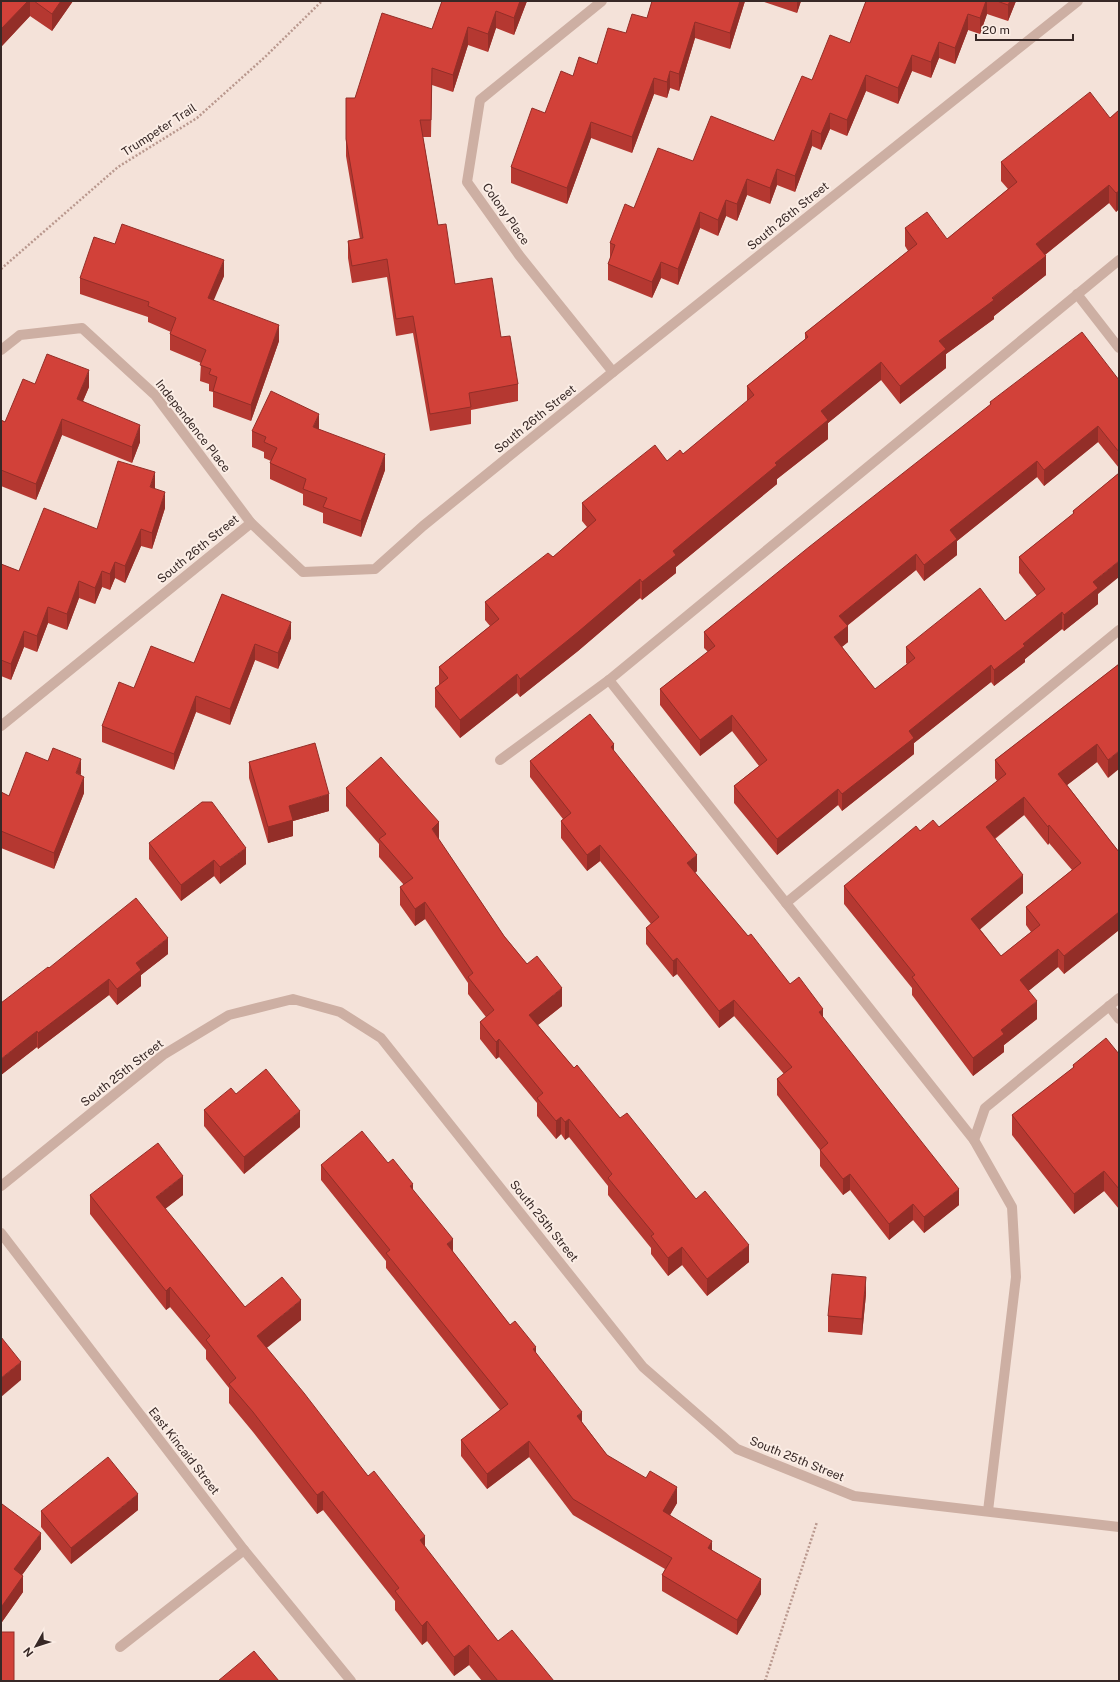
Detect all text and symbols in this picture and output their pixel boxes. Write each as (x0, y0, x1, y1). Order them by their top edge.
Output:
scale bar (976, 16, 1073, 42)
text: 20 m (982, 23, 1010, 37)
street label: Trumpeter Trail (119, 101, 199, 159)
street label: South 26th Street (745, 179, 832, 253)
street label: Colony Place (480, 180, 533, 248)
street label: Independence Place (153, 377, 234, 475)
street label: South 26th Street (492, 382, 579, 456)
street label: South 26th Street (155, 512, 242, 586)
street label: South 25th Street (78, 1036, 166, 1110)
street label: South 25th Street (507, 1177, 581, 1265)
street label: East Kincaid Street (146, 1405, 223, 1498)
street label: South 25th Street (748, 1434, 847, 1484)
north arrow (16, 1626, 56, 1666)
text: N (21, 1645, 36, 1659)

